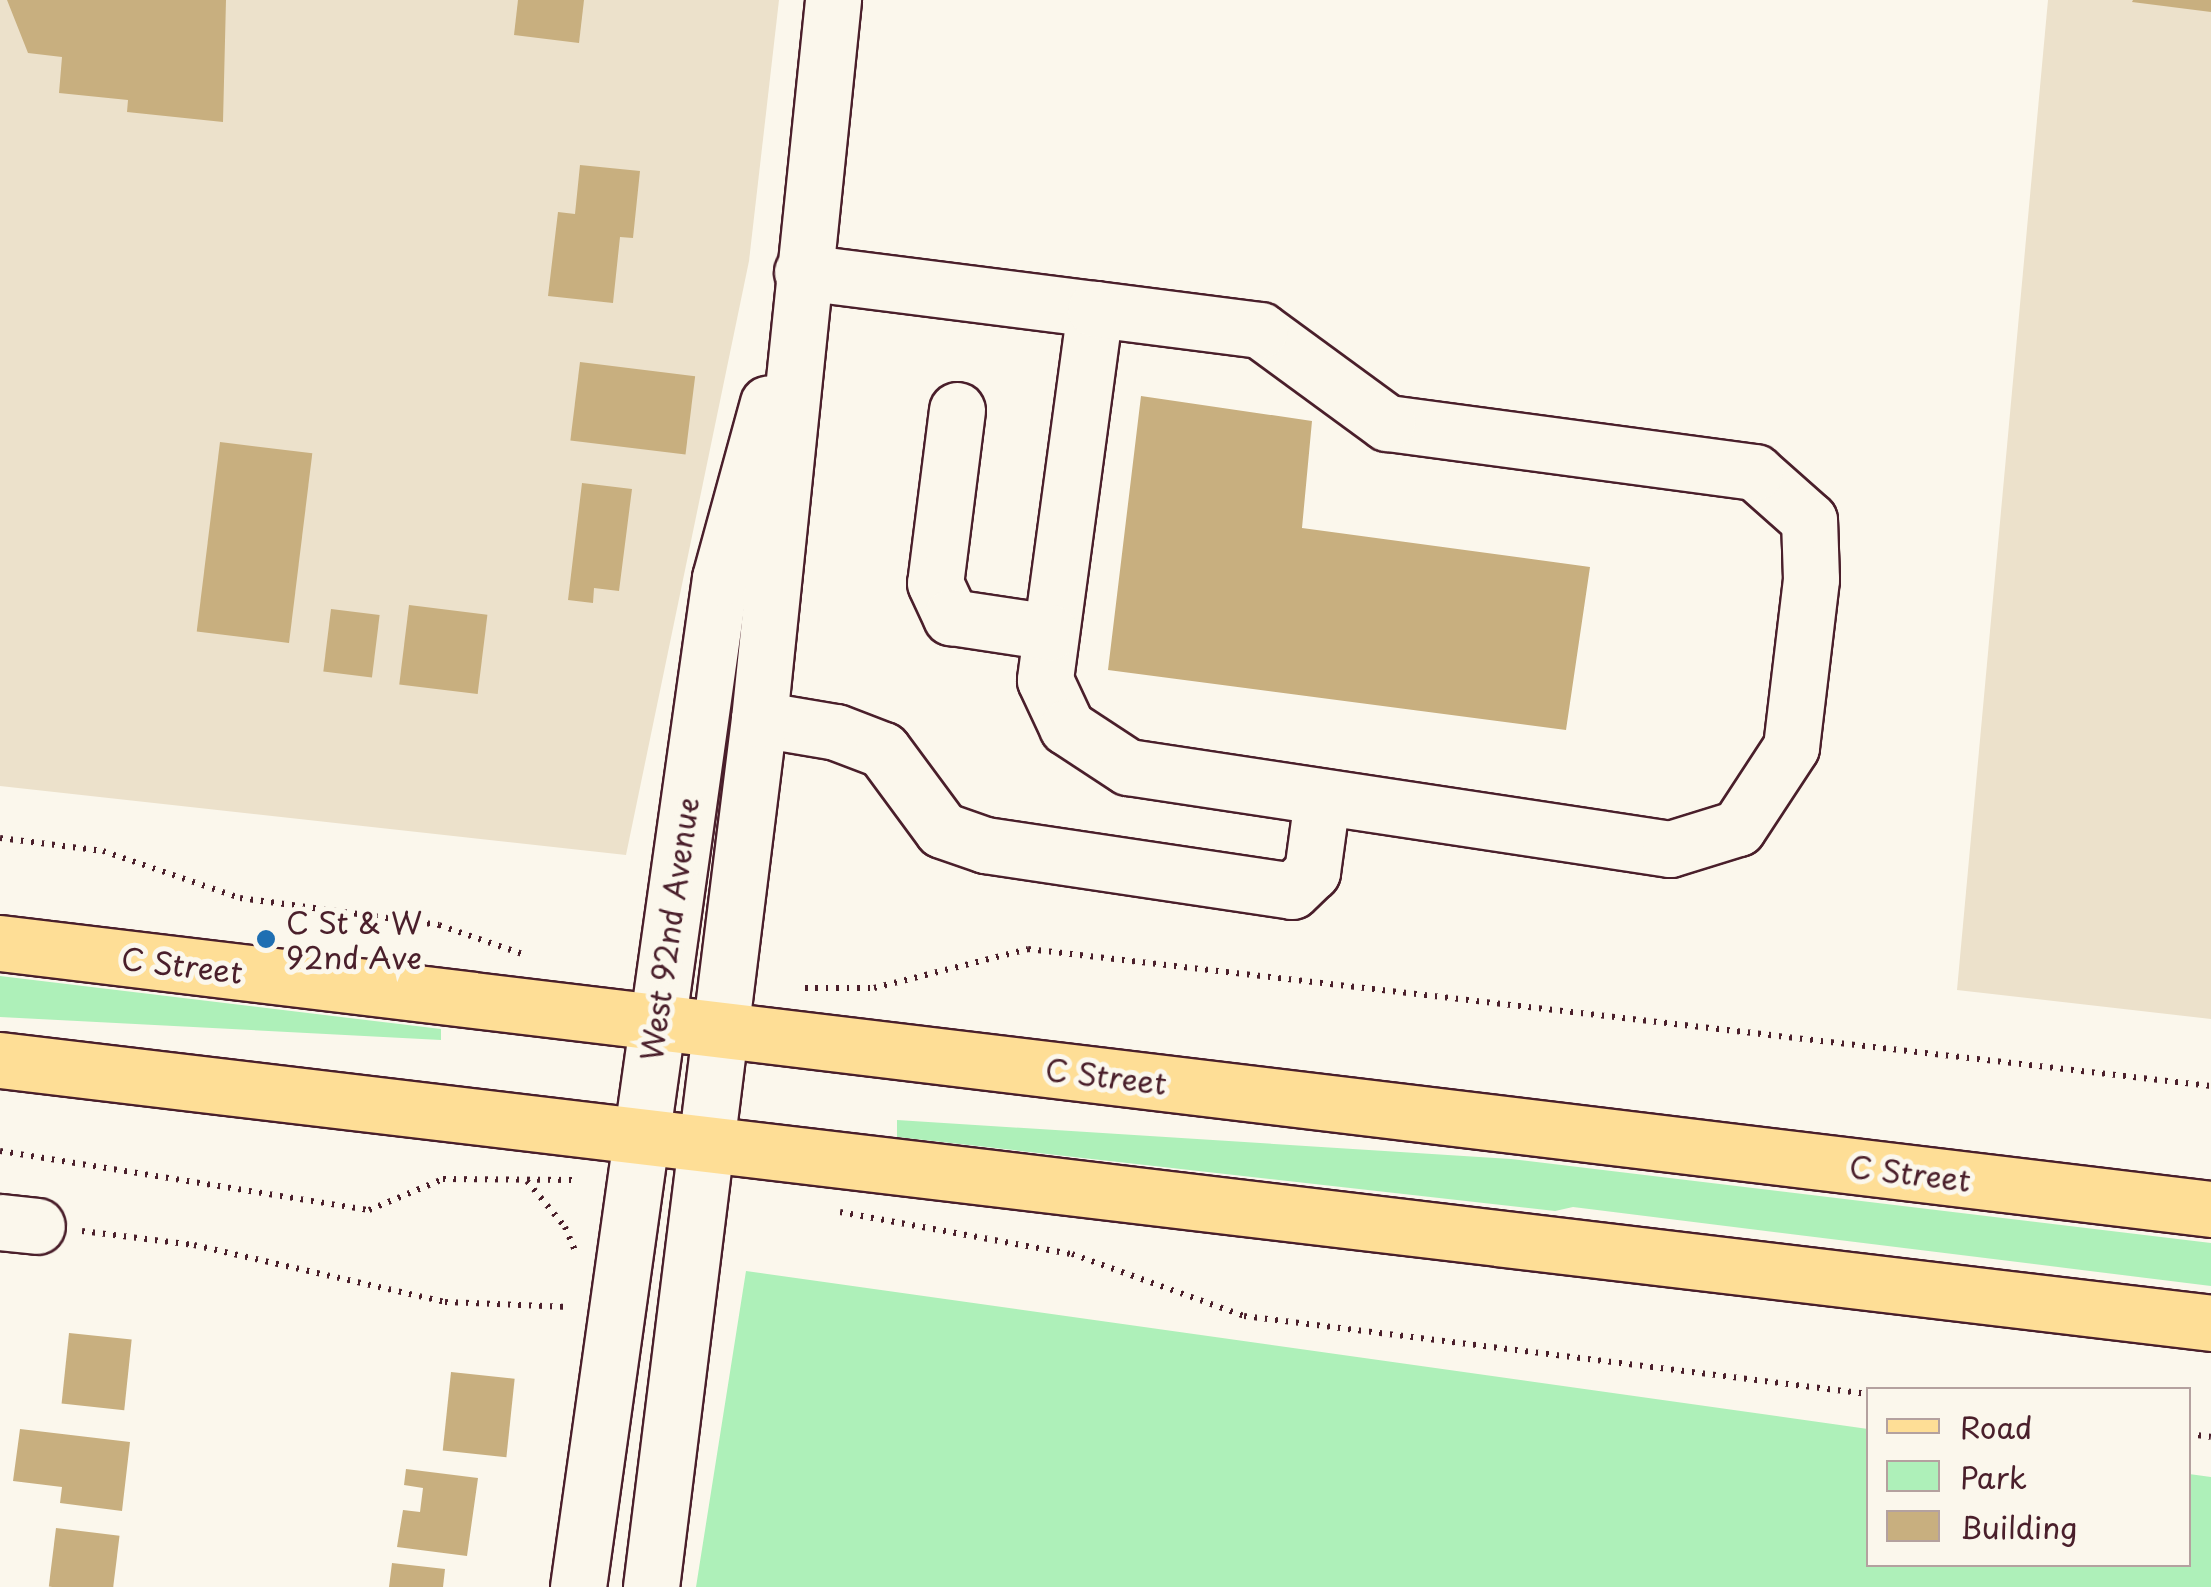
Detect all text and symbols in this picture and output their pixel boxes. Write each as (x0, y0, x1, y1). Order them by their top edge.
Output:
street label: West 92nd Avenue (633, 794, 705, 1064)
place label: C St & W 92nd Ave (286, 904, 424, 974)
marker: C St & W 92nd Ave (255, 928, 277, 950)
street label: C Street (119, 940, 245, 990)
street label: C Street (1043, 1051, 1169, 1101)
street label: C Street (1847, 1148, 1973, 1198)
legend (1866, 1387, 2191, 1567)
text: Road (1960, 1404, 2033, 1449)
text: Park (1960, 1454, 2027, 1499)
text: Building (1960, 1504, 2077, 1549)

